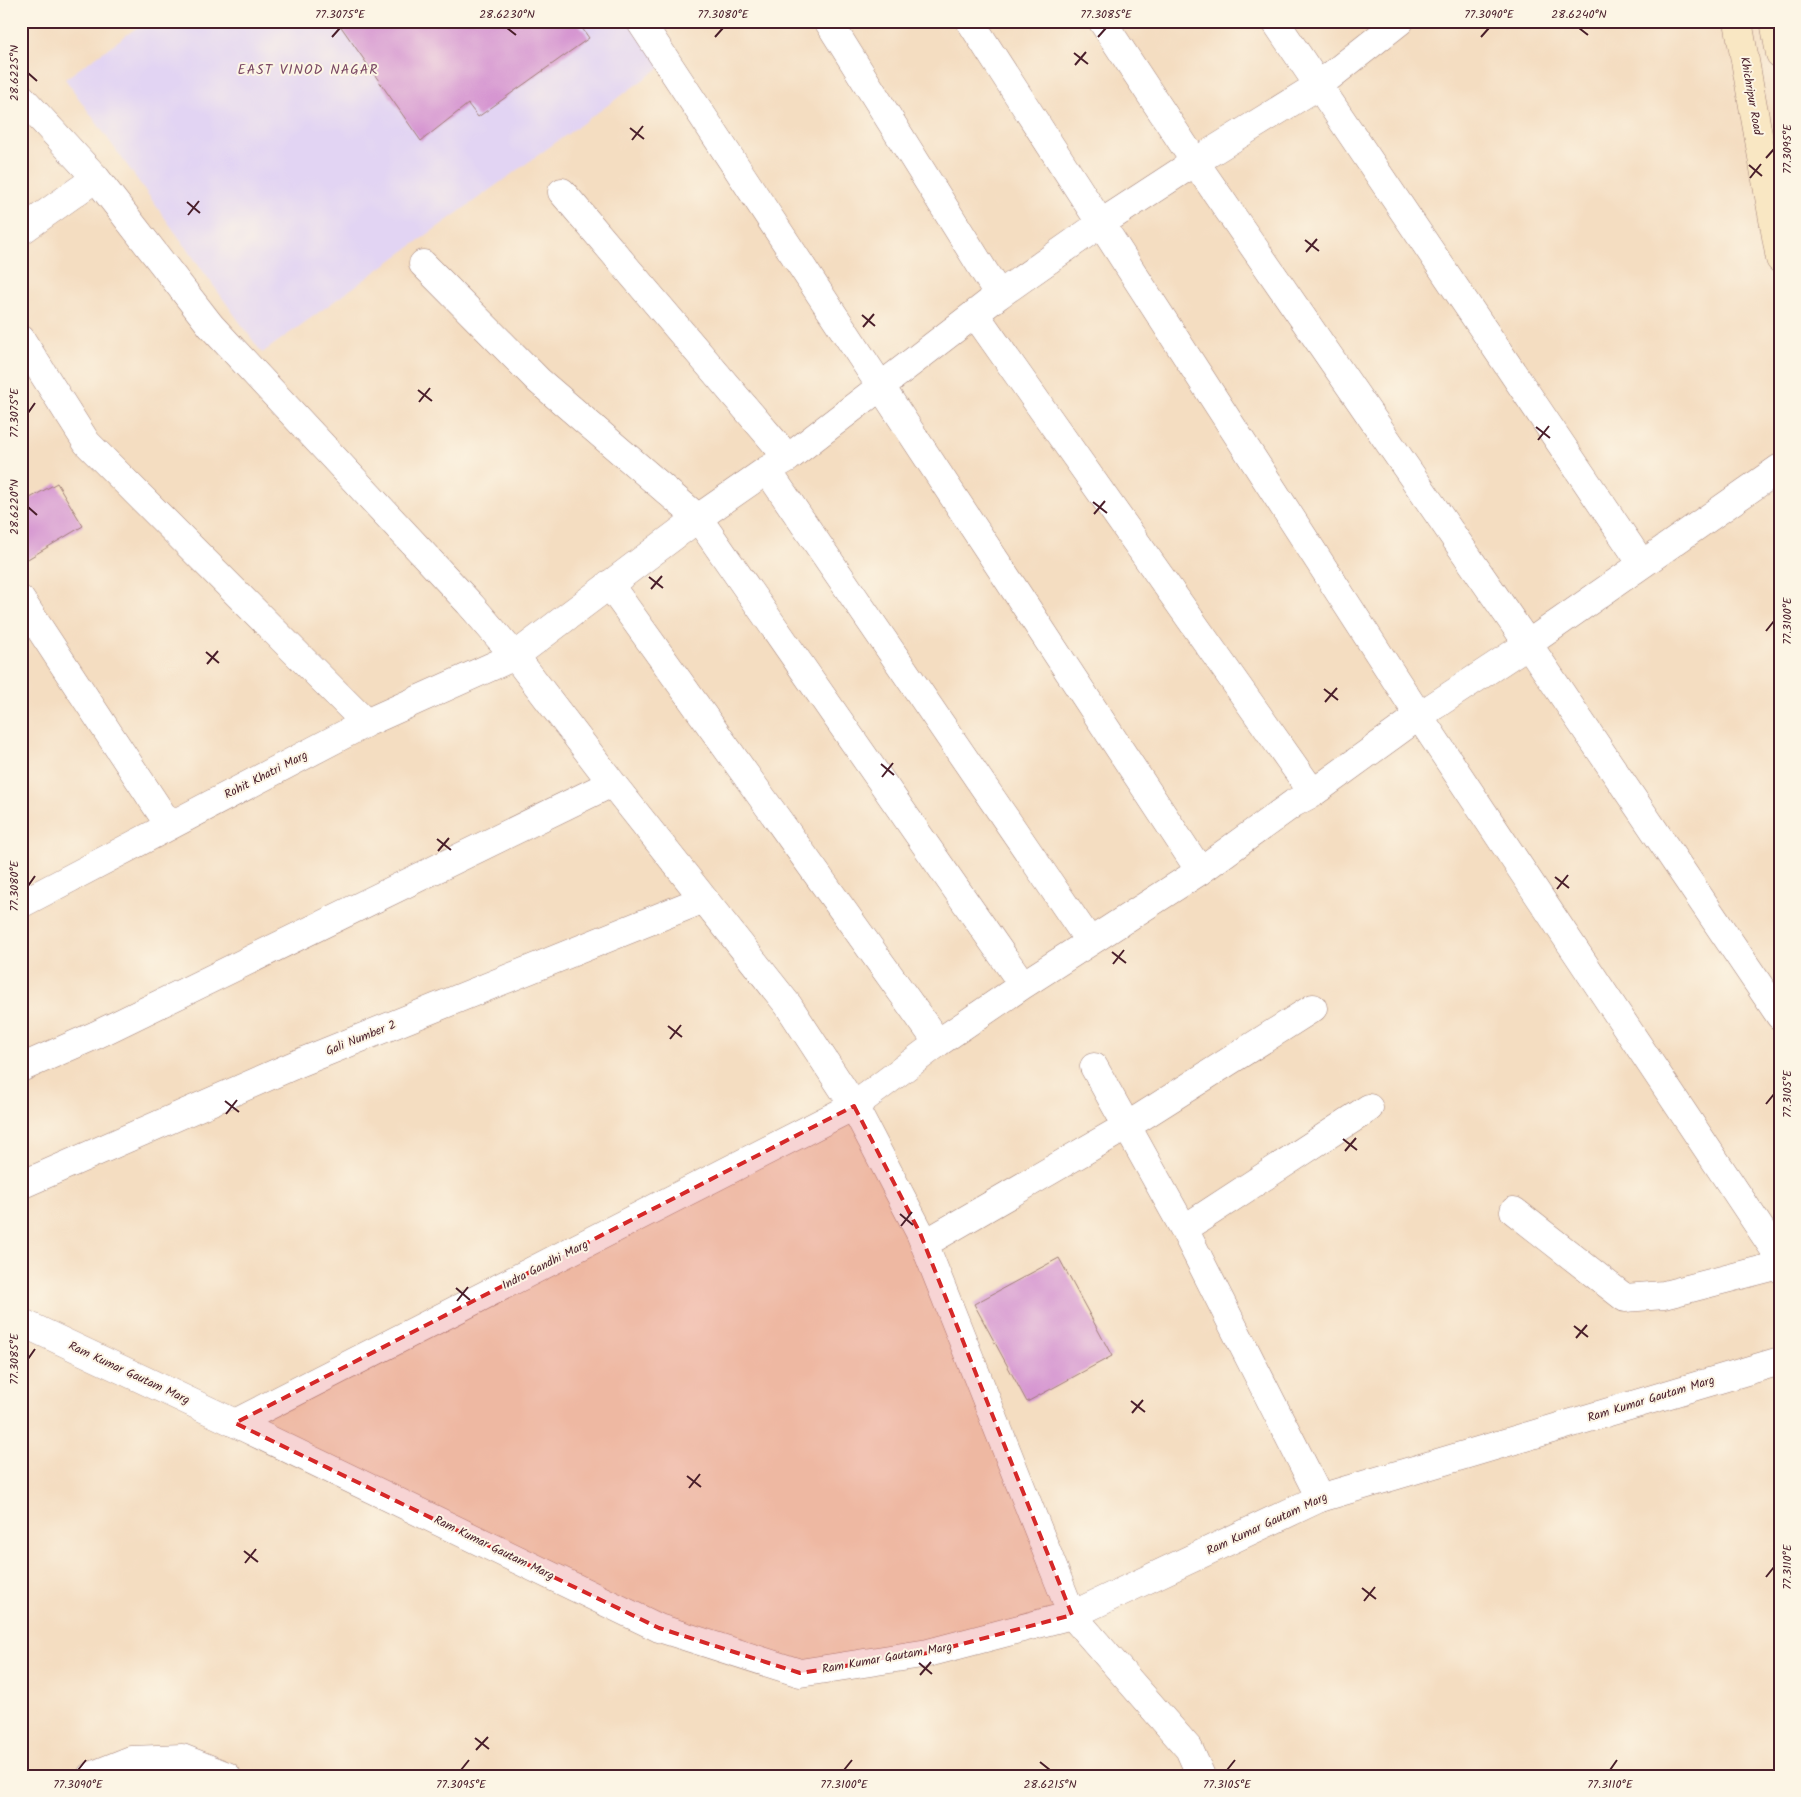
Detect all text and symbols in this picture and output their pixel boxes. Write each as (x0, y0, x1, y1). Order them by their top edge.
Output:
text: 77.3075°E (315, 5, 366, 24)
text: 28.6230°N (479, 5, 535, 24)
text: 77.3080°E (697, 5, 750, 24)
text: 77.3085°E (1080, 5, 1133, 24)
text: 77.3090°E (1464, 5, 1515, 24)
text: 28.6240°N (1551, 5, 1607, 24)
text: 28.6225°N (5, 45, 24, 101)
street label: Khichripur Road (1735, 55, 1767, 138)
district label: EAST VINOD NAGAR (238, 59, 378, 81)
text: 77.3095°E (1778, 123, 1797, 174)
text: 77.3075°E (5, 387, 24, 438)
text: 28.6220°N (5, 479, 24, 535)
text: 77.3100°E (1778, 596, 1797, 645)
street label: Rohit Khatri Marg (221, 746, 311, 804)
text: 77.3080°E (5, 859, 24, 912)
street label: Gali Number 2 (323, 1015, 399, 1061)
text: 77.3105°E (1778, 1069, 1797, 1118)
street label: Indra Gandhi Marg (498, 1235, 592, 1295)
text: 77.3085°E (5, 1332, 24, 1385)
street label: Ram Kumar Gautam Marg (65, 1337, 193, 1410)
street label: Ram Kumar Gautam Marg (1585, 1371, 1717, 1427)
street label: Ram Kumar Gautam Marg (1203, 1487, 1331, 1560)
street label: Ram Kumar Gautam Marg (431, 1511, 558, 1586)
text: 77.3110°E (1778, 1543, 1797, 1590)
street label: Ram Kumar Gautam Marg (820, 1637, 954, 1679)
text: 77.3090°E (53, 1775, 104, 1794)
text: 77.3095°E (436, 1775, 487, 1794)
text: 77.3100°E (820, 1775, 869, 1794)
text: 28.6215°N (1023, 1775, 1077, 1794)
text: 77.3105°E (1203, 1775, 1252, 1794)
text: 77.3110°E (1587, 1775, 1634, 1794)

